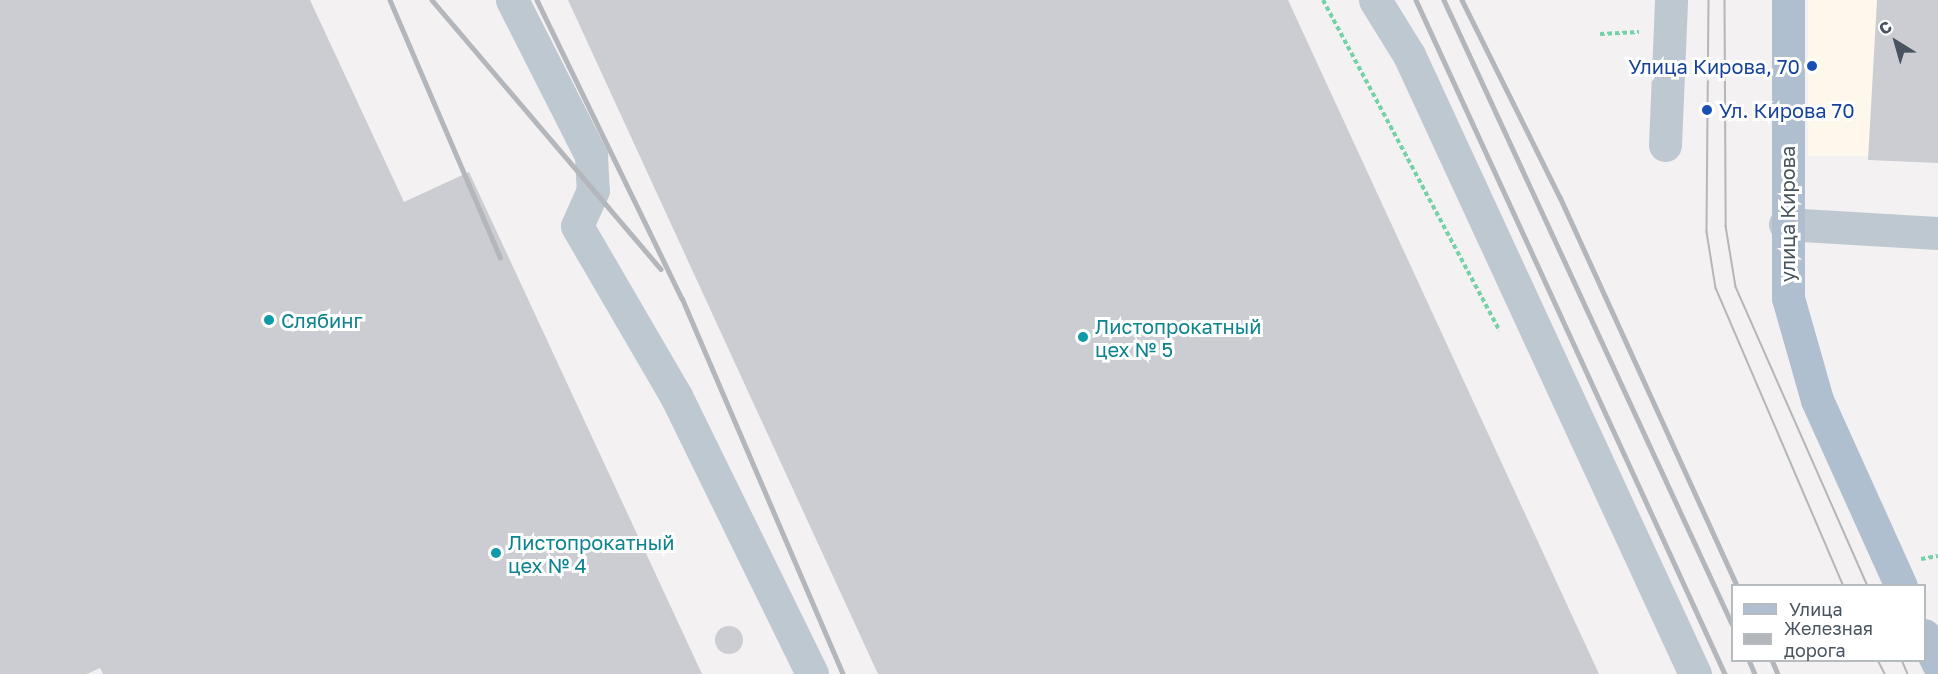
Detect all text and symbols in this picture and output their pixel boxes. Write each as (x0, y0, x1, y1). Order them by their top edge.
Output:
north arrow (1866, 12, 1926, 72)
text: С (1875, 16, 1896, 39)
place label: Улица Кирова, 70 (1628, 54, 1800, 78)
marker: Улица Кирова, 70 (1805, 59, 1819, 73)
place label: Ул. Кирова 70 (1719, 98, 1855, 122)
marker: Ул. Кирова 70 (1700, 103, 1714, 117)
street label: улица Кирова (1775, 146, 1799, 282)
place label: Слябинг (281, 308, 363, 332)
marker: Слябинг (262, 313, 276, 327)
place label: Листопрокатный цех № 5 (1095, 314, 1261, 361)
marker: Листопрокатный цех № 5 (1076, 330, 1090, 344)
place label: Листопрокатный цех № 4 (508, 530, 674, 577)
marker: Листопрокатный цех № 4 (489, 546, 503, 560)
legend (1731, 584, 1926, 662)
text: Улица (1789, 598, 1843, 620)
text: Железная дорога (1784, 617, 1873, 661)

